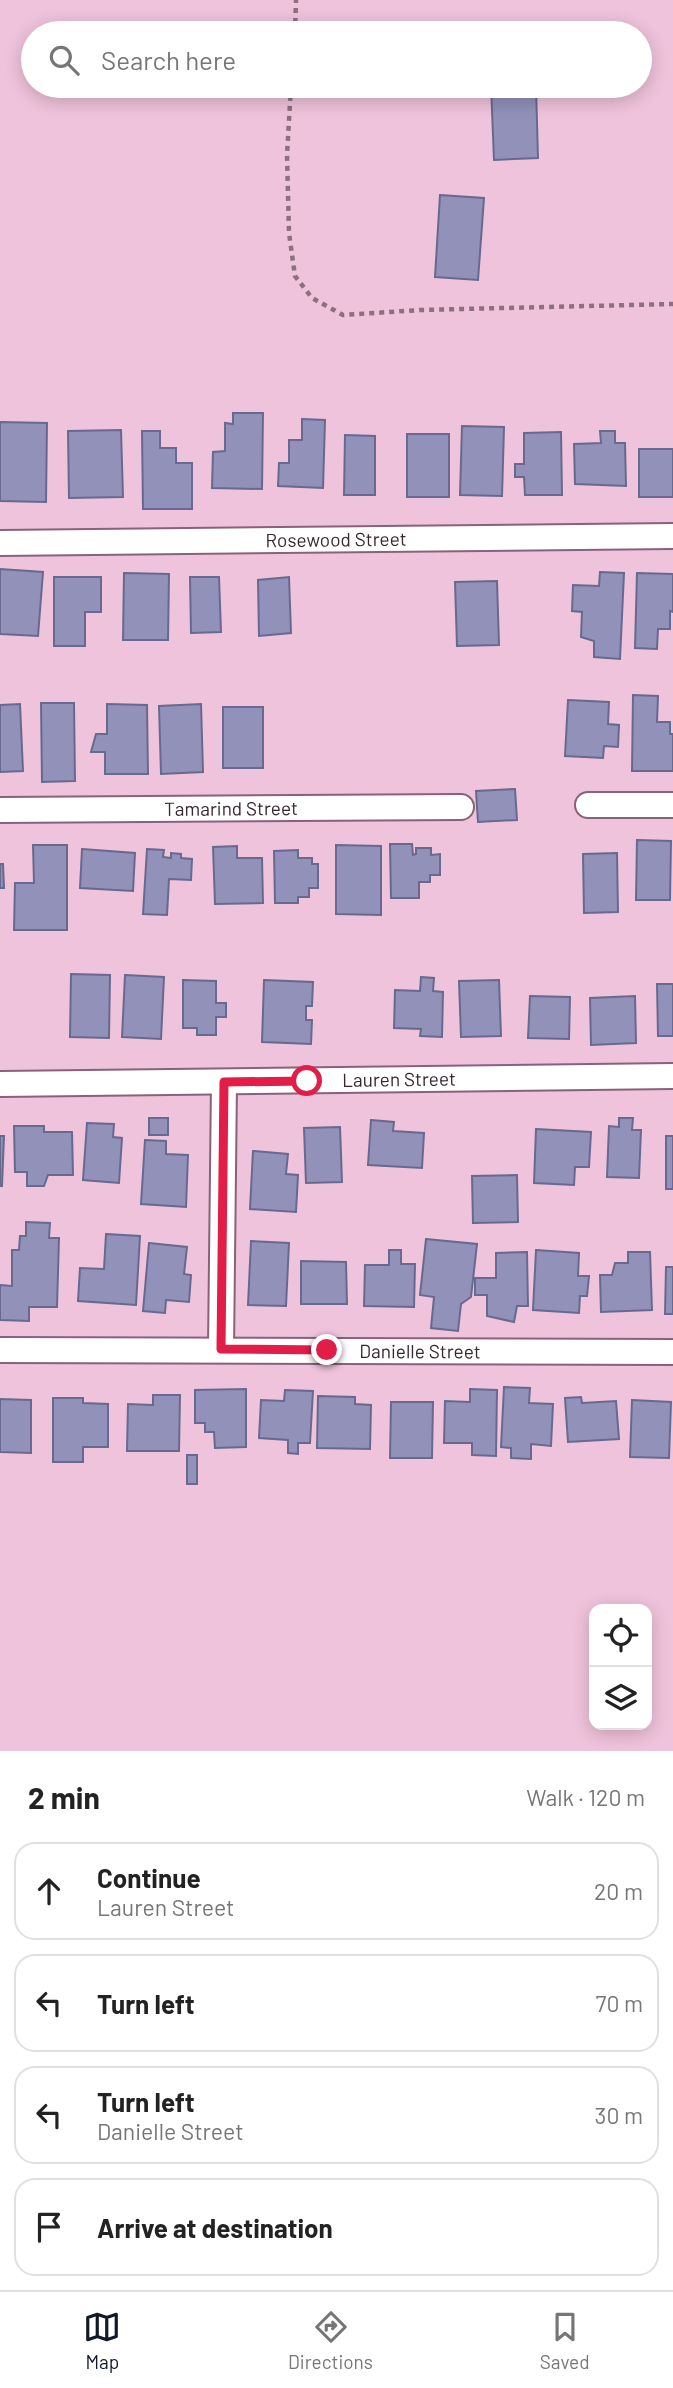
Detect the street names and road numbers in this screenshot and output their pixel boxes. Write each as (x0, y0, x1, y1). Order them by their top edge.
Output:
street label: Rosewood Street (265, 527, 407, 551)
street label: Tamarind Street (164, 796, 298, 820)
street label: Lauren Street (342, 1067, 456, 1091)
street label: Danielle Street (359, 1339, 481, 1362)

